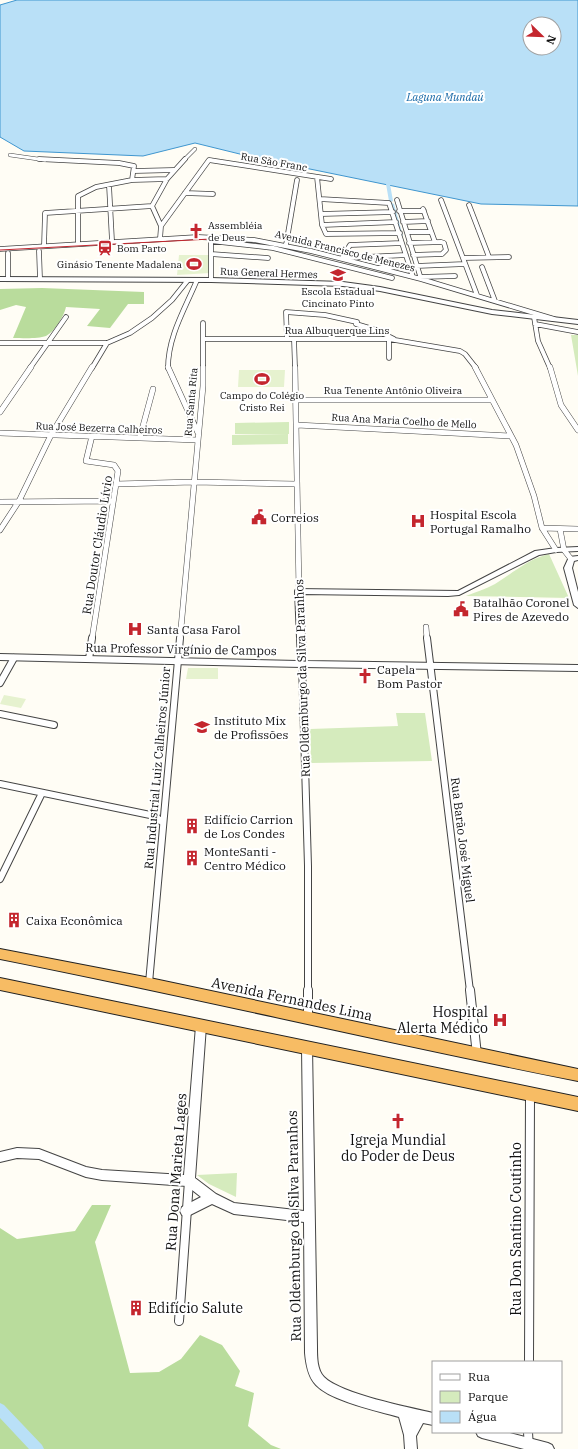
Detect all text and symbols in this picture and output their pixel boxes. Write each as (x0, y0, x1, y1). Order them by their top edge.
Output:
north arrow (522, 16, 562, 56)
text: N (543, 33, 559, 47)
water label: Laguna Mundaú (405, 90, 484, 104)
street label: Rua São Franc (240, 150, 308, 174)
place label: Assembléia de Deus (208, 219, 263, 244)
church icon: Assembléia de Deus (187, 222, 205, 240)
street label: Avenida Francisco de Menezes (274, 227, 416, 275)
station icon: Bom Parto (96, 239, 114, 257)
place label: Bom Parto (117, 242, 167, 255)
sports icon: Ginásio Tenente Madalena (185, 255, 203, 273)
place label: Ginásio Tenente Madalena (57, 258, 183, 271)
street label: Rua General Hermes (220, 265, 318, 281)
school or university icon: Escola Estadual Cincinato Pinto (329, 266, 347, 284)
place label: Escola Estadual Cincinato Pinto (301, 285, 375, 310)
street label: Rua Albuquerque Lins (285, 324, 389, 337)
street label: Rua Santa Rita (182, 367, 201, 437)
sports icon: Campo do Colégio Cristo Rei (253, 370, 271, 388)
street label: Rua Tenente Antônio Oliveira (324, 384, 463, 397)
place label: Campo do Colégio Cristo Rei (220, 389, 304, 414)
street label: Rua Ana Maria Coelho de Mello (331, 411, 477, 431)
street label: Rua José Bezerra Calheiros (35, 419, 163, 437)
street label: Rua Doutor Cláudio Lívio (79, 474, 115, 615)
place label: Hospital Escola Portugal Ramalho (430, 507, 531, 536)
public building icon: Correios (250, 508, 268, 526)
place label: Correios (271, 510, 319, 525)
hospital icon: Hospital Escola Portugal Ramalho (409, 512, 427, 530)
street label: Rua Oldemburgo da Silva Paranhos (291, 579, 313, 777)
place label: Batalhão Coronel Pires de Azevedo (473, 595, 570, 624)
public building icon: Batalhão Coronel Pires de Azevedo (452, 600, 470, 618)
hospital icon: Santa Casa Farol (126, 620, 144, 638)
place label: Santa Casa Farol (147, 622, 241, 637)
street label: Rua Professor Virgínio de Campos (85, 640, 277, 658)
place label: Capela Bom Pastor (377, 662, 443, 691)
street label: Rua Industrial Luiz Calheiros Júnior (141, 666, 173, 870)
church icon: Capela Bom Pastor (356, 667, 374, 685)
place label: Instituto Mix de Profissões (214, 713, 288, 742)
school or university icon: Instituto Mix de Profissões (193, 718, 211, 736)
street label: Rua Barão José Miguel (448, 776, 478, 904)
place label: Edifício Carrion de Los Condes (204, 812, 293, 841)
building icon: Edifício Carrion de Los Condes (183, 817, 201, 835)
place label: MonteSanti - Centro Médico (204, 844, 286, 873)
building icon: MonteSanti - Centro Médico (183, 849, 201, 867)
building icon: Caixa Econômica (5, 911, 23, 929)
place label: Caixa Econômica (26, 913, 123, 928)
street label: Avenida Fernandes Lima (210, 973, 374, 1025)
place label: Hospital Alerta Médico (397, 1003, 488, 1037)
hospital icon: Hospital Alerta Médico (491, 1011, 509, 1029)
street label: Rua Dona Marieta Lages (162, 1092, 191, 1251)
street label: Rua Oldemburgo da Silva Paranhos (283, 1110, 305, 1342)
church icon: Igreja Mundial do Poder de Deus (389, 1112, 407, 1130)
place label: Igreja Mundial do Poder de Deus (341, 1131, 455, 1165)
street label: Rua Don Santino Coutinho (507, 1142, 525, 1316)
building icon: Edifício Salute (127, 1299, 145, 1317)
place label: Edifício Salute (148, 1299, 243, 1317)
legend (432, 1361, 562, 1433)
text: Rua (468, 1369, 490, 1384)
text: Parque (468, 1389, 508, 1404)
text: Água (468, 1409, 497, 1424)

